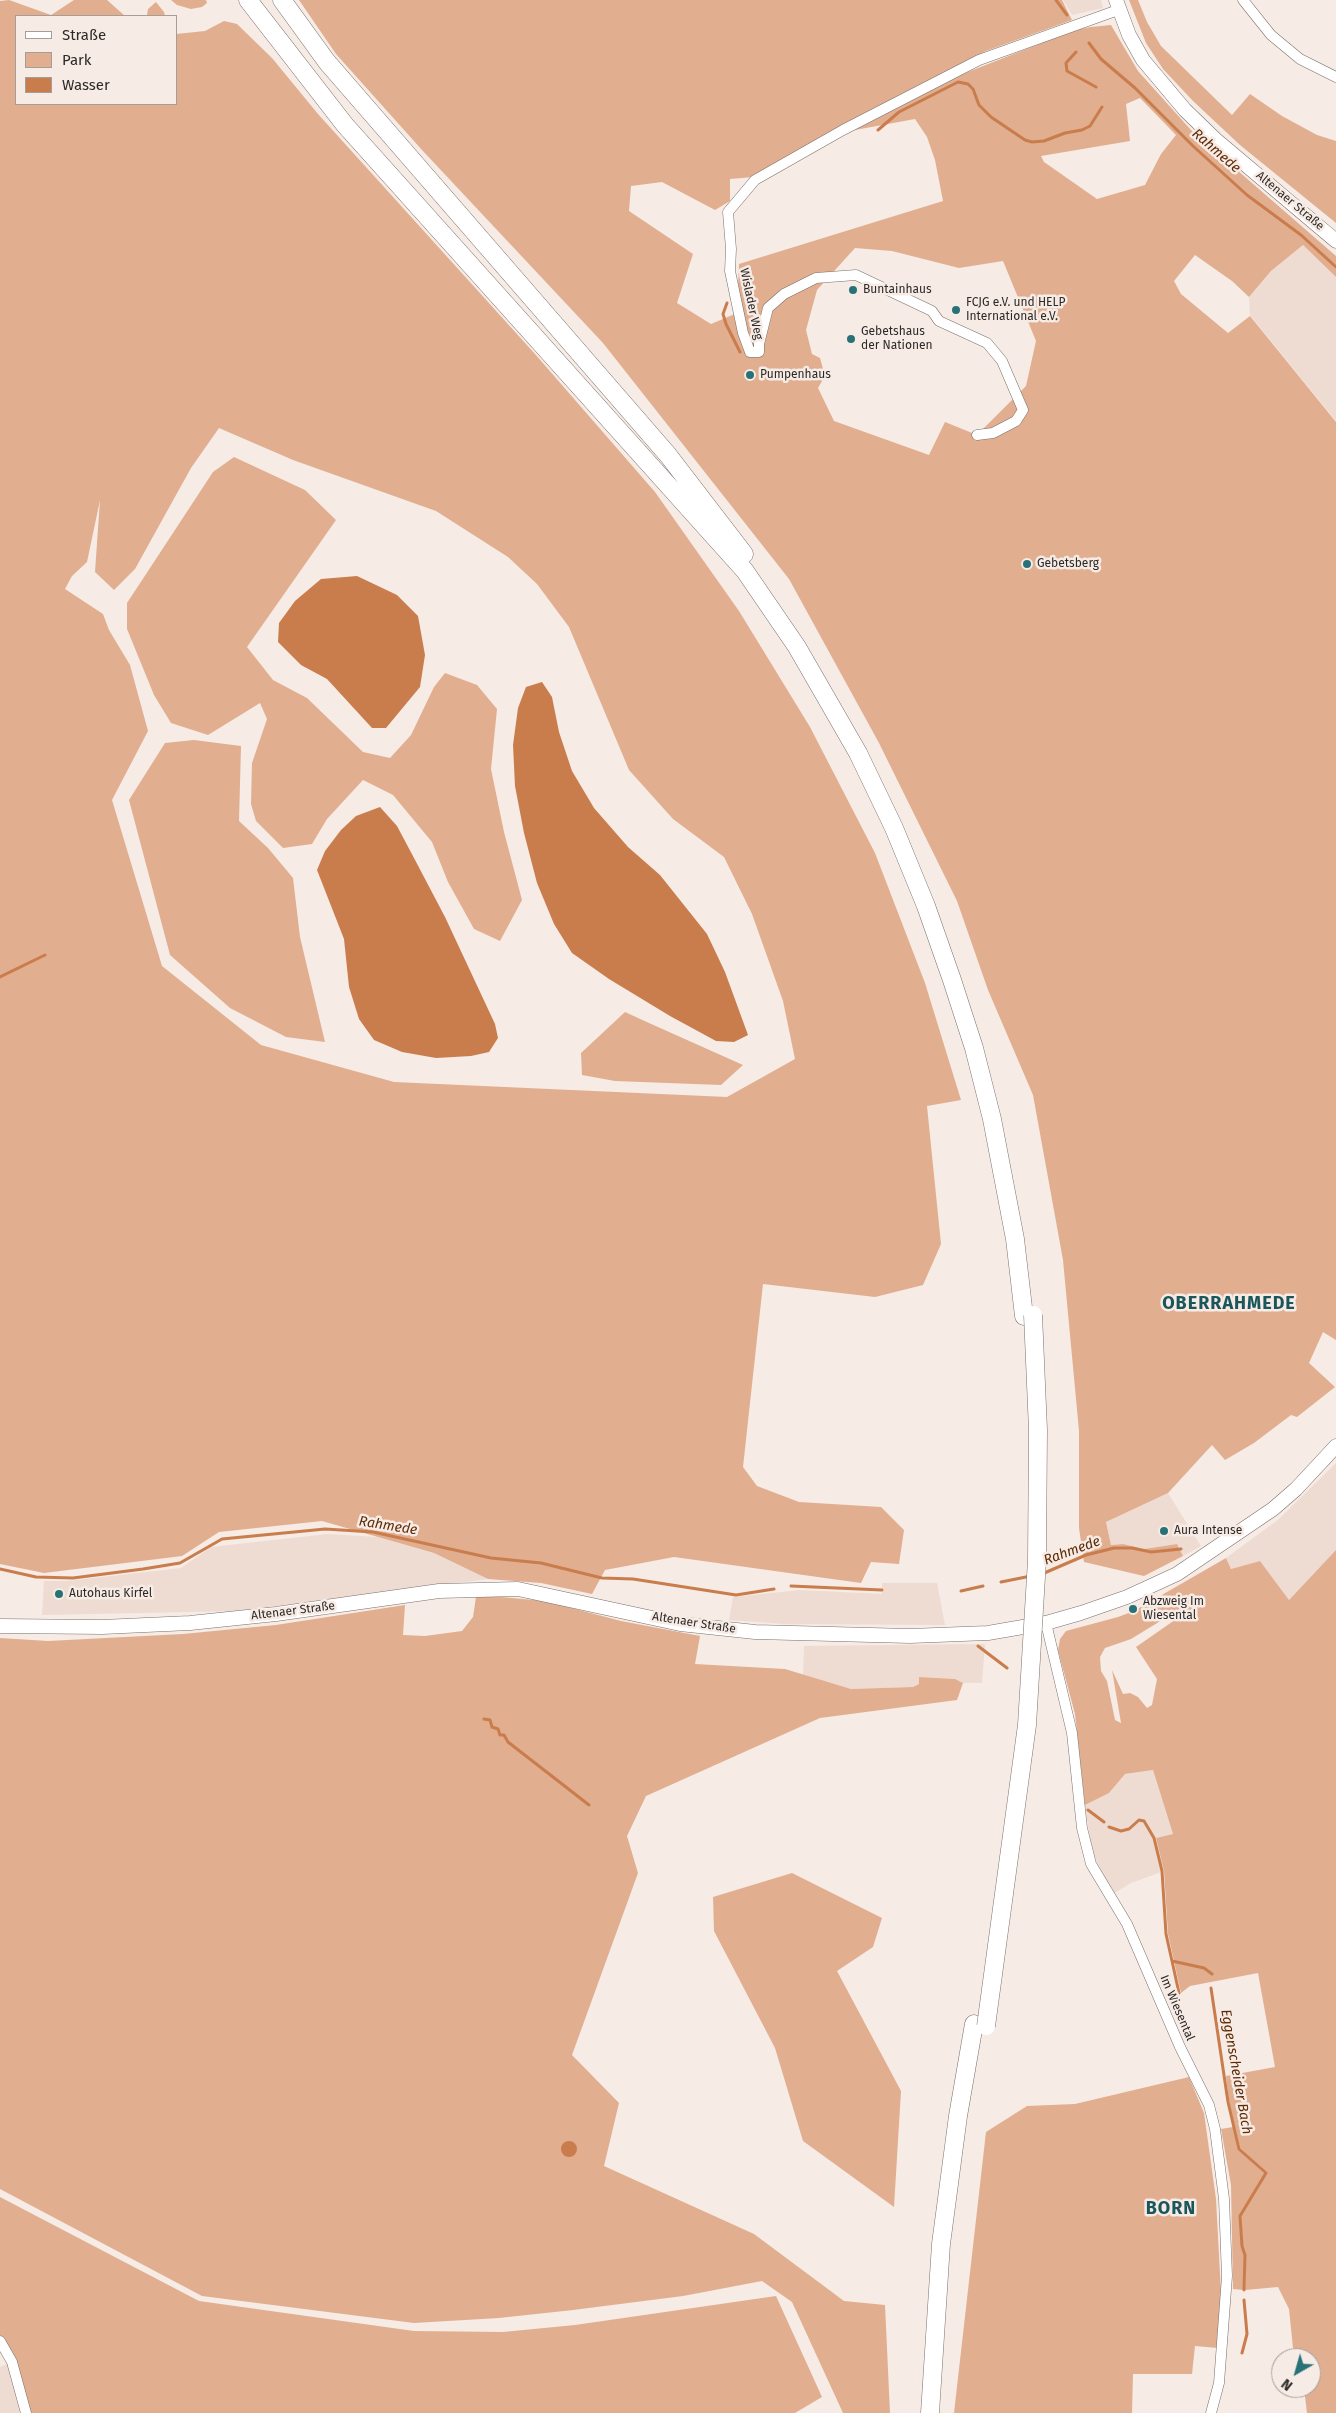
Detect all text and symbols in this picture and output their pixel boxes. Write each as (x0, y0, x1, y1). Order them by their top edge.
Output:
legend (15, 15, 178, 105)
text: Straße (62, 26, 106, 44)
text: Park (62, 51, 92, 69)
text: Wasser (62, 76, 110, 94)
water label: Rahmede (1188, 125, 1244, 177)
street label: Altenaer Straße (1253, 168, 1327, 234)
street label: Wislader Weg (736, 267, 766, 341)
place label: Buntainhaus (863, 283, 932, 297)
marker: Buntainhaus (847, 284, 859, 296)
place label: FCJG e.V. und HELP International e.V. (966, 296, 1065, 324)
marker: FCJG e.V. und HELP International e.V. (950, 304, 962, 316)
place label: Gebetshaus der Nationen (861, 325, 933, 353)
marker: Gebetshaus der Nationen (845, 333, 857, 345)
place label: Pumpenhaus (760, 368, 831, 382)
marker: Pumpenhaus (744, 369, 756, 381)
place label: Gebetsberg (1037, 557, 1099, 571)
marker: Gebetsberg (1021, 558, 1033, 570)
district label: OBERRAHMEDE (1161, 1293, 1297, 1315)
water label: Rahmede (358, 1513, 418, 1539)
place label: Aura Intense (1174, 1524, 1242, 1538)
marker: Aura Intense (1158, 1525, 1170, 1537)
water label: Rahmede (1042, 1533, 1102, 1569)
place label: Autohaus Kirfel (69, 1587, 152, 1601)
marker: Autohaus Kirfel (53, 1588, 65, 1600)
place label: Abzweig Im Wiesental (1143, 1595, 1204, 1623)
street label: Altenaer Straße (250, 1599, 336, 1623)
marker: Abzweig Im Wiesental (1127, 1603, 1139, 1615)
street label: Altenaer Straße (651, 1609, 737, 1637)
street label: Im Wiesental (1157, 1973, 1197, 2043)
water label: Eggenscheider Bach (1217, 2008, 1255, 2136)
district label: BORN (1145, 2198, 1197, 2220)
north arrow (1271, 2348, 1321, 2398)
text: N (1278, 2375, 1296, 2394)

